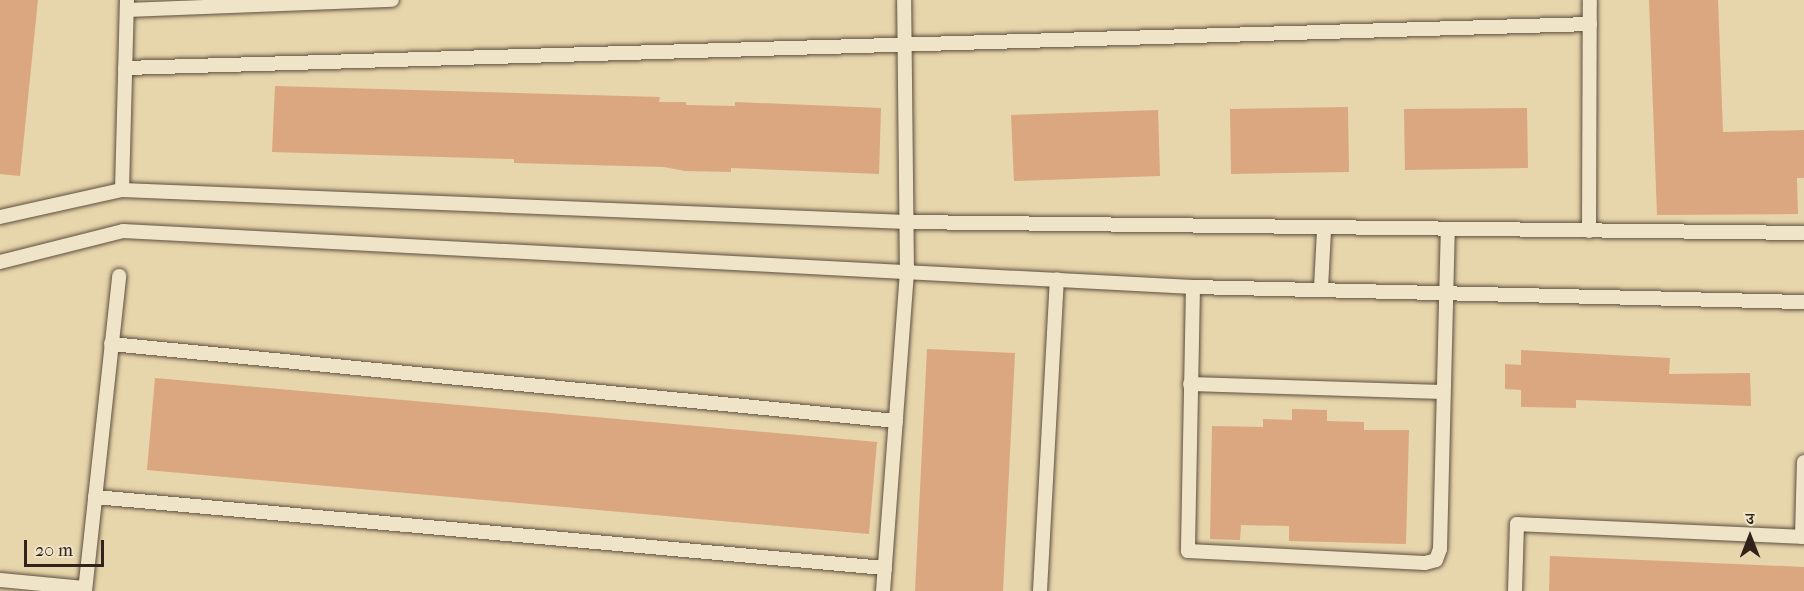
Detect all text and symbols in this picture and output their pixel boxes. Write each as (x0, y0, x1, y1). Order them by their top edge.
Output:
north arrow (1720, 507, 1780, 567)
text: उ (1746, 509, 1754, 528)
scale bar (27, 528, 106, 566)
text: 20 m (35, 540, 73, 561)

